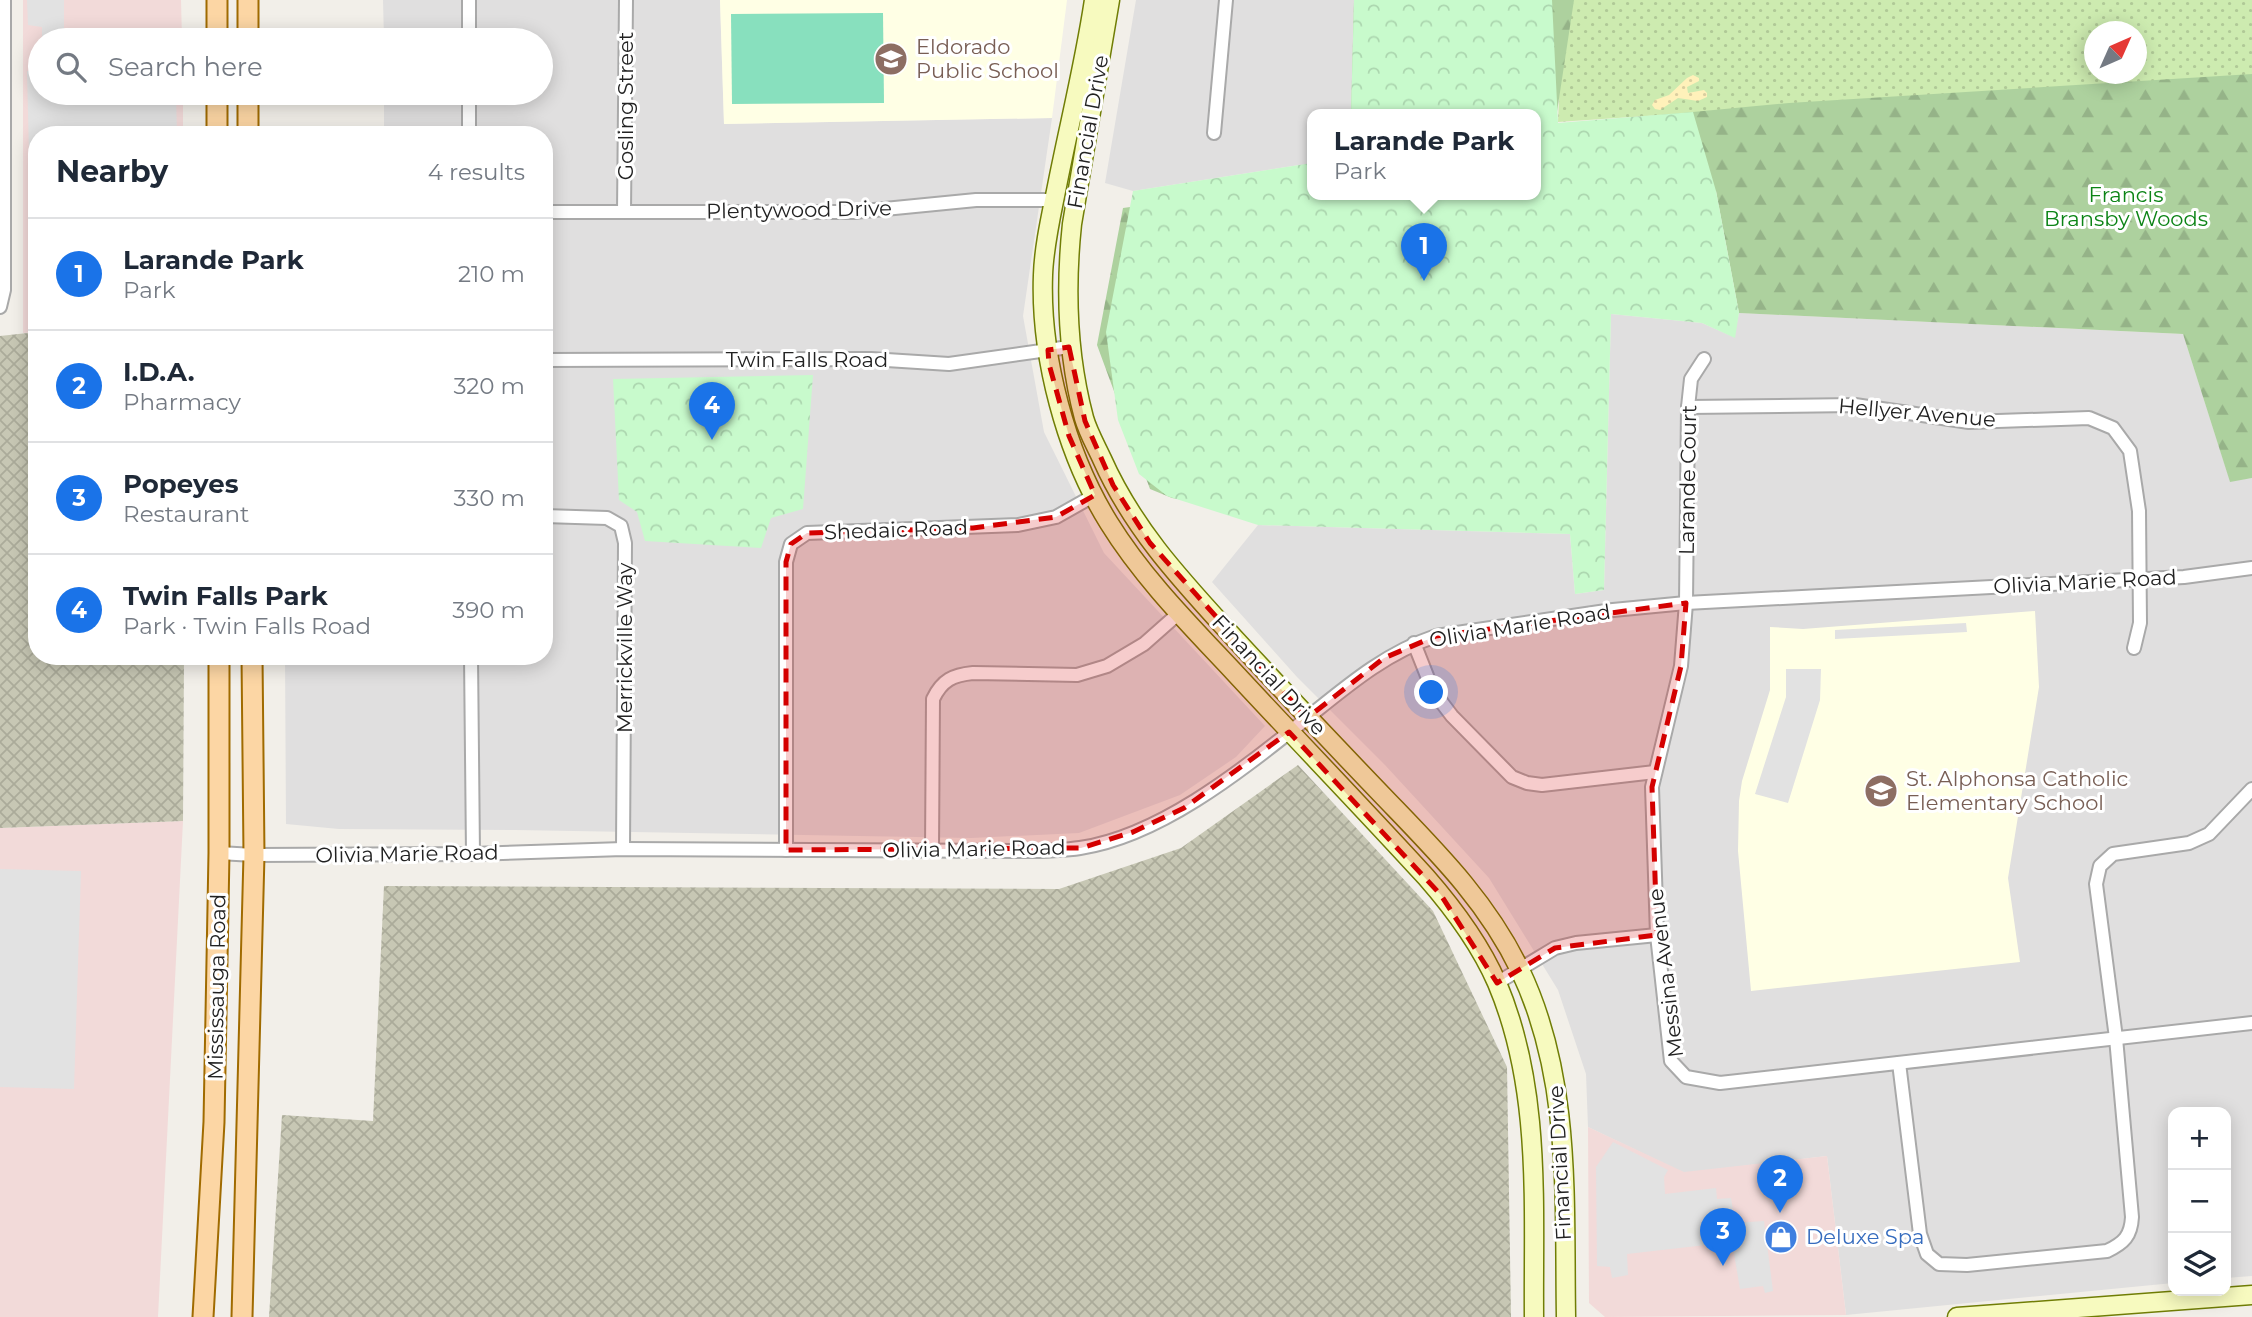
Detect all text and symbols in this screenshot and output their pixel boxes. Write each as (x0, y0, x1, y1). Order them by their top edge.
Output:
north arrow (2084, 21, 2147, 84)
search box (28, 28, 553, 105)
street label: Gosling Street (613, 32, 638, 180)
place label: Eldorado Public School (916, 34, 1059, 83)
school or university icon: Eldorado Public School (872, 40, 910, 78)
icon: search (52, 48, 90, 86)
text: Search here (108, 51, 263, 83)
street label: Financial Drive (1062, 53, 1113, 211)
popup (1307, 109, 1541, 200)
text: Larande Park (1334, 125, 1514, 157)
text: Nearby (56, 153, 168, 190)
text: Park (1334, 157, 1386, 185)
text: 4 results (428, 158, 525, 186)
park label: Francis Bransby Woods (2044, 182, 2208, 231)
street label: Plentywood Drive (706, 195, 892, 224)
pin: 1 (1401, 223, 1447, 281)
text: Larande Park (123, 244, 304, 276)
text: 1 (74, 260, 84, 288)
text: 210 m (458, 260, 525, 288)
text: Park (123, 276, 176, 304)
street label: Twin Falls Road (726, 347, 888, 372)
text: I.D.A. (123, 356, 195, 388)
text: 2 (72, 372, 86, 400)
text: 320 m (453, 372, 525, 400)
pin: 4 (689, 382, 735, 440)
text: Pharmacy (123, 388, 241, 416)
street label: Hellyer Avenue (1837, 393, 1997, 432)
street label: Larande Court (1674, 405, 1701, 555)
text: Popeyes (123, 468, 239, 500)
text: 3 (72, 484, 86, 512)
text: 330 m (454, 484, 525, 512)
text: Restaurant (123, 500, 249, 528)
street label: Shedaic Road (823, 514, 969, 545)
street label: Merrickville Way (612, 562, 637, 733)
street label: Olivia Marie Road (1993, 564, 2177, 599)
text: Twin Falls Park (123, 580, 328, 612)
text: 4 (71, 596, 87, 624)
text: 390 m (452, 596, 525, 624)
street label: Olivia Marie Road (1427, 599, 1612, 652)
street label: Financial Drive (1207, 609, 1332, 740)
text: Park · Twin Falls Road (123, 612, 371, 640)
your location (1414, 675, 1448, 709)
place label: St. Alphonsa Catholic Elementary School (1906, 766, 2128, 815)
school or university icon: St. Alphonsa Catholic Elementary School (1862, 772, 1900, 810)
street label: Olivia Marie Road (882, 834, 1066, 863)
street label: Olivia Marie Road (315, 839, 499, 868)
street label: Messina Avenue (1643, 887, 1688, 1059)
street label: Mississauga Road (202, 894, 231, 1080)
street label: Financial Drive (1543, 1085, 1576, 1241)
map controls (2168, 1107, 2231, 1296)
button: + (2168, 1107, 2231, 1170)
pin: 2 (1757, 1155, 1803, 1213)
button: − (2168, 1170, 2231, 1233)
pin: 3 (1700, 1208, 1746, 1266)
shop icon: Deluxe Spa (1762, 1218, 1800, 1256)
place label: Deluxe Spa (1806, 1224, 1924, 1249)
button: layers (2168, 1233, 2231, 1296)

